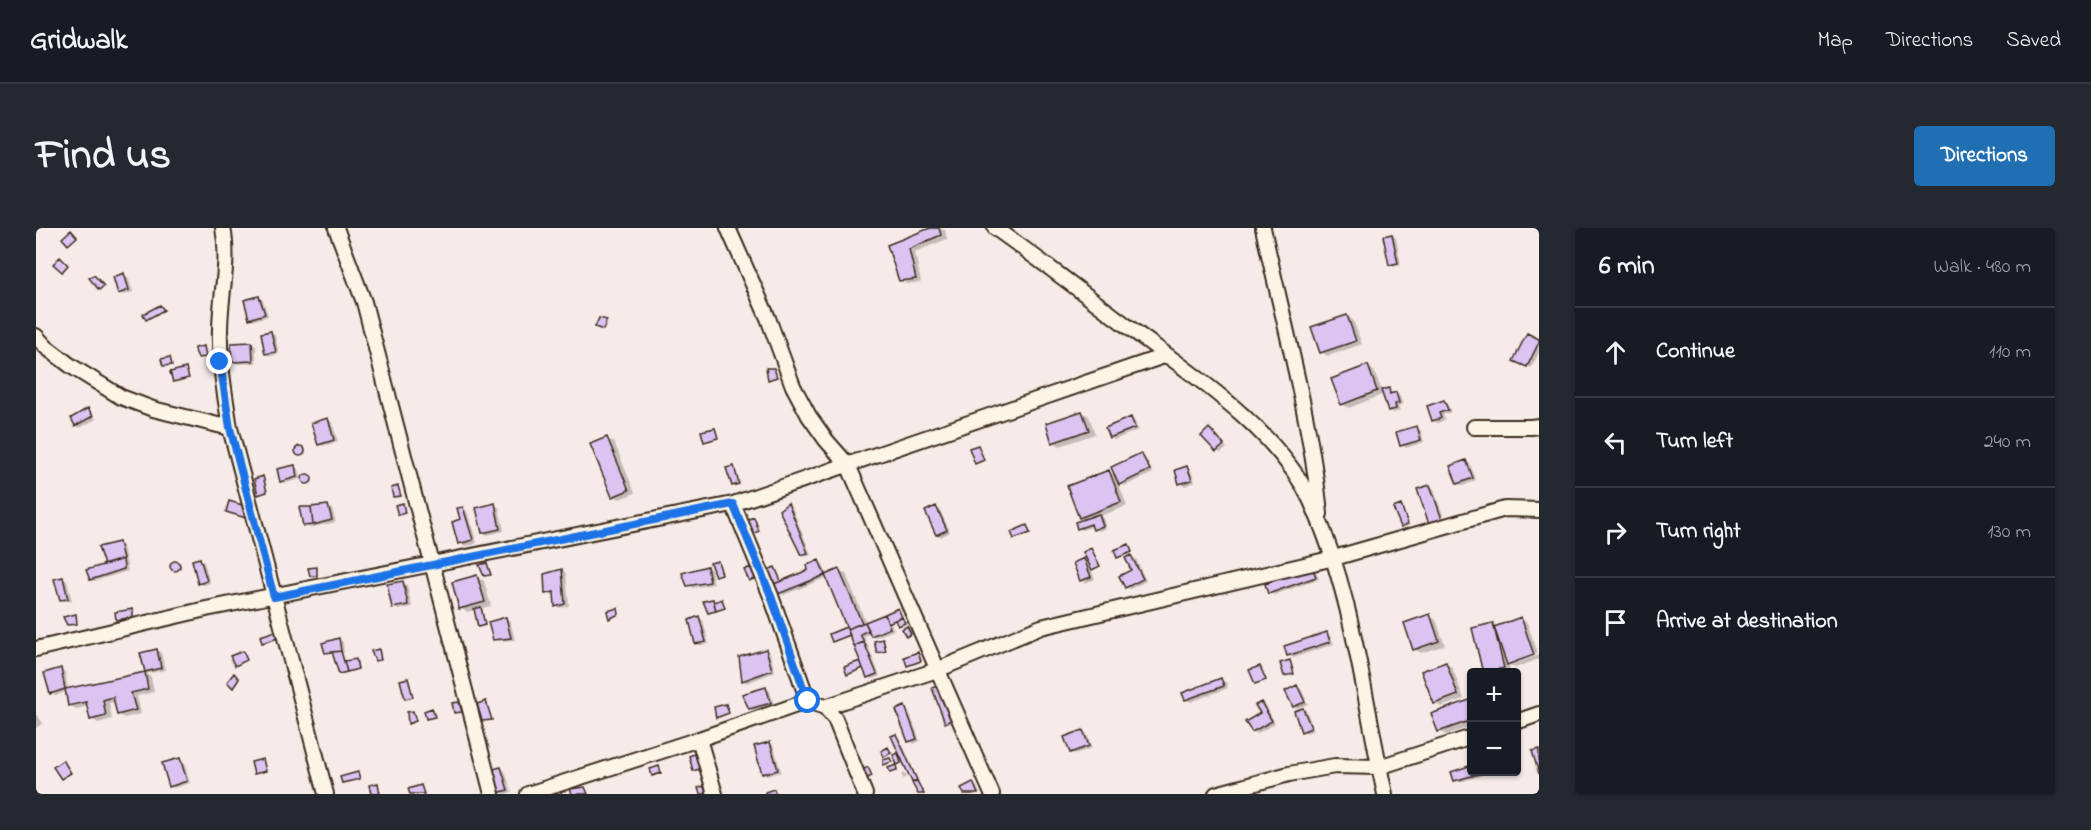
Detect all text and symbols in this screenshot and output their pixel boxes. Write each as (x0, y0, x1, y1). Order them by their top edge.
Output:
text: Gridwalk (30, 21, 127, 62)
text: Map (1817, 26, 1853, 56)
text: Directions (1886, 26, 1973, 56)
text: Saved (2006, 26, 2061, 56)
text: Find us (36, 126, 171, 187)
button: Directions (1914, 126, 2055, 186)
text: 6 min (1599, 248, 1655, 286)
text: Walk · 480 m (1933, 253, 2031, 282)
icon: ahead (1599, 336, 1632, 369)
text: Continue (1656, 336, 1735, 368)
text: 110 m (1989, 338, 2031, 367)
route end (206, 348, 232, 374)
icon: left (1599, 426, 1632, 459)
text: Turn left (1656, 426, 1733, 458)
text: 240 m (1984, 428, 2031, 457)
icon: right (1599, 516, 1632, 549)
text: Turn right (1656, 516, 1741, 548)
text: 130 m (1987, 518, 2031, 547)
icon: arrive (1599, 606, 1632, 639)
text: Arrive at destination (1656, 606, 1838, 638)
map controls (1467, 668, 1521, 776)
button: + (1467, 668, 1521, 722)
route start (794, 687, 820, 713)
button: − (1467, 722, 1521, 776)

